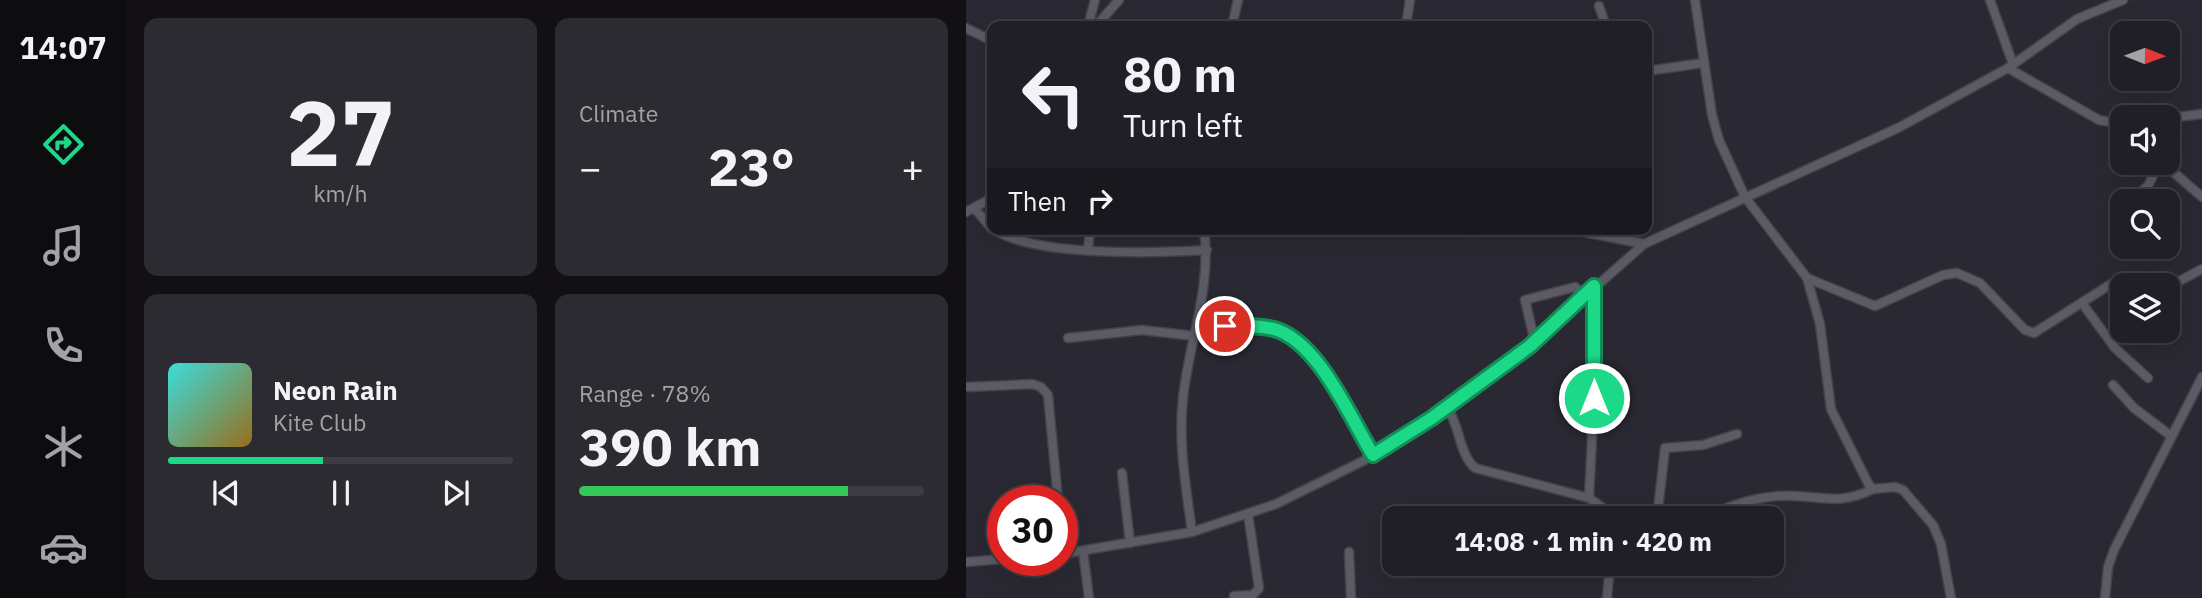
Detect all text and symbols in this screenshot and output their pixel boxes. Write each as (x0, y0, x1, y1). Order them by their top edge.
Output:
north arrow (2110, 21, 2180, 91)
map controls (2110, 21, 2180, 343)
text: 14:07 (19, 26, 107, 68)
text: 80 m (1123, 42, 1237, 105)
icon: left (1008, 49, 1099, 140)
text: 27 (286, 73, 395, 191)
text: Climate (579, 98, 658, 128)
text: Turn left (1123, 104, 1243, 146)
button: sound (2110, 105, 2180, 175)
icon: directions (39, 120, 88, 169)
text: 23° (708, 133, 795, 200)
text: − (579, 143, 602, 192)
text: + (901, 143, 924, 192)
text: km/h (313, 178, 368, 208)
icon: right (1081, 182, 1119, 220)
text: Then (1008, 184, 1067, 218)
button: search (2110, 189, 2180, 259)
icon: music (39, 221, 88, 270)
button: layers (2110, 273, 2180, 343)
pin (1195, 296, 1255, 356)
icon: arrive (1206, 307, 1244, 345)
icon: phone (39, 321, 88, 370)
position arrow (1557, 361, 1631, 435)
text: Neon Rain (273, 373, 398, 407)
text: Range · 78% (579, 378, 711, 408)
text: Kite Club (273, 407, 366, 437)
text: 390 km (579, 413, 761, 480)
icon: climate (39, 422, 88, 471)
icon: previous (207, 474, 245, 512)
icon: pause (322, 474, 360, 512)
icon: next (437, 474, 475, 512)
speed limit sign: 30 (987, 485, 1078, 576)
icon: car (39, 523, 88, 572)
text: 14:08 · 1 min · 420 m (1454, 524, 1712, 558)

